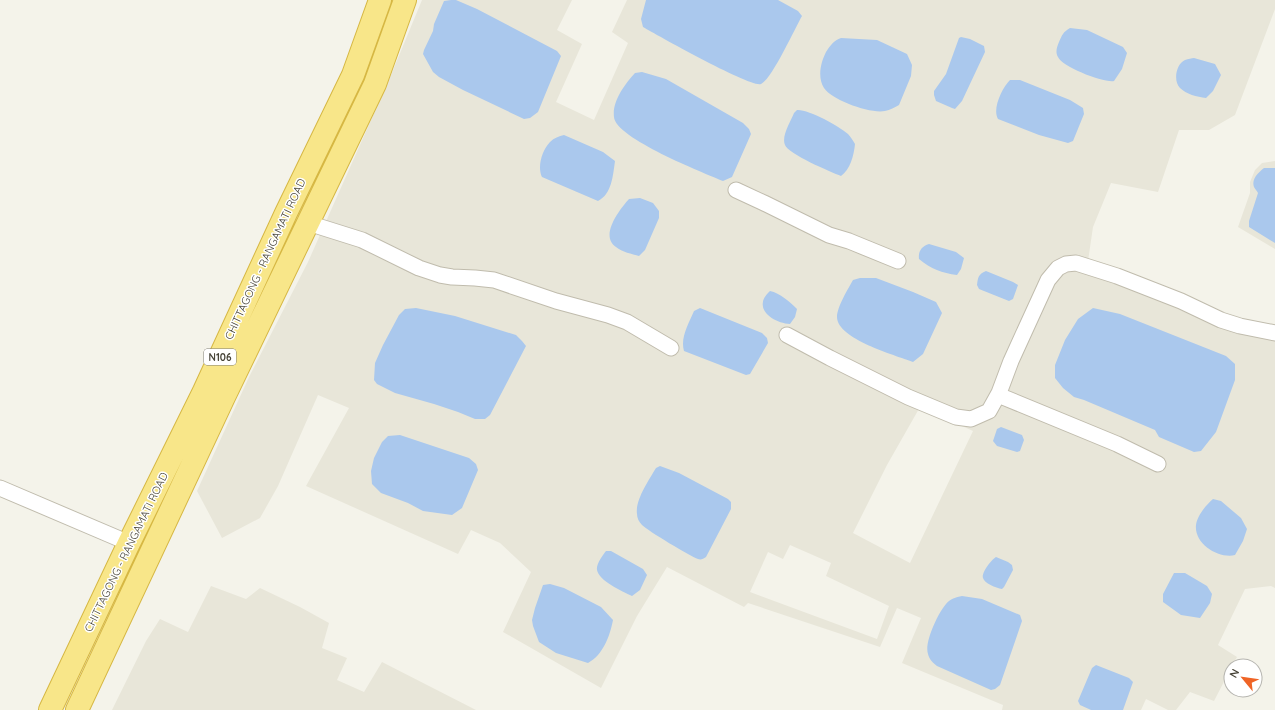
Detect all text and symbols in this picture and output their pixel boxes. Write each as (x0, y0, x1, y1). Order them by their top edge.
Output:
street label: CHITTAGONG - RANGAMATI ROAD (221, 176, 309, 342)
road number: N106 (204, 349, 236, 365)
street label: CHITTAGONG - RANGAMATI ROAD (81, 470, 171, 634)
north arrow (1223, 658, 1263, 698)
text: N (1226, 666, 1242, 680)

